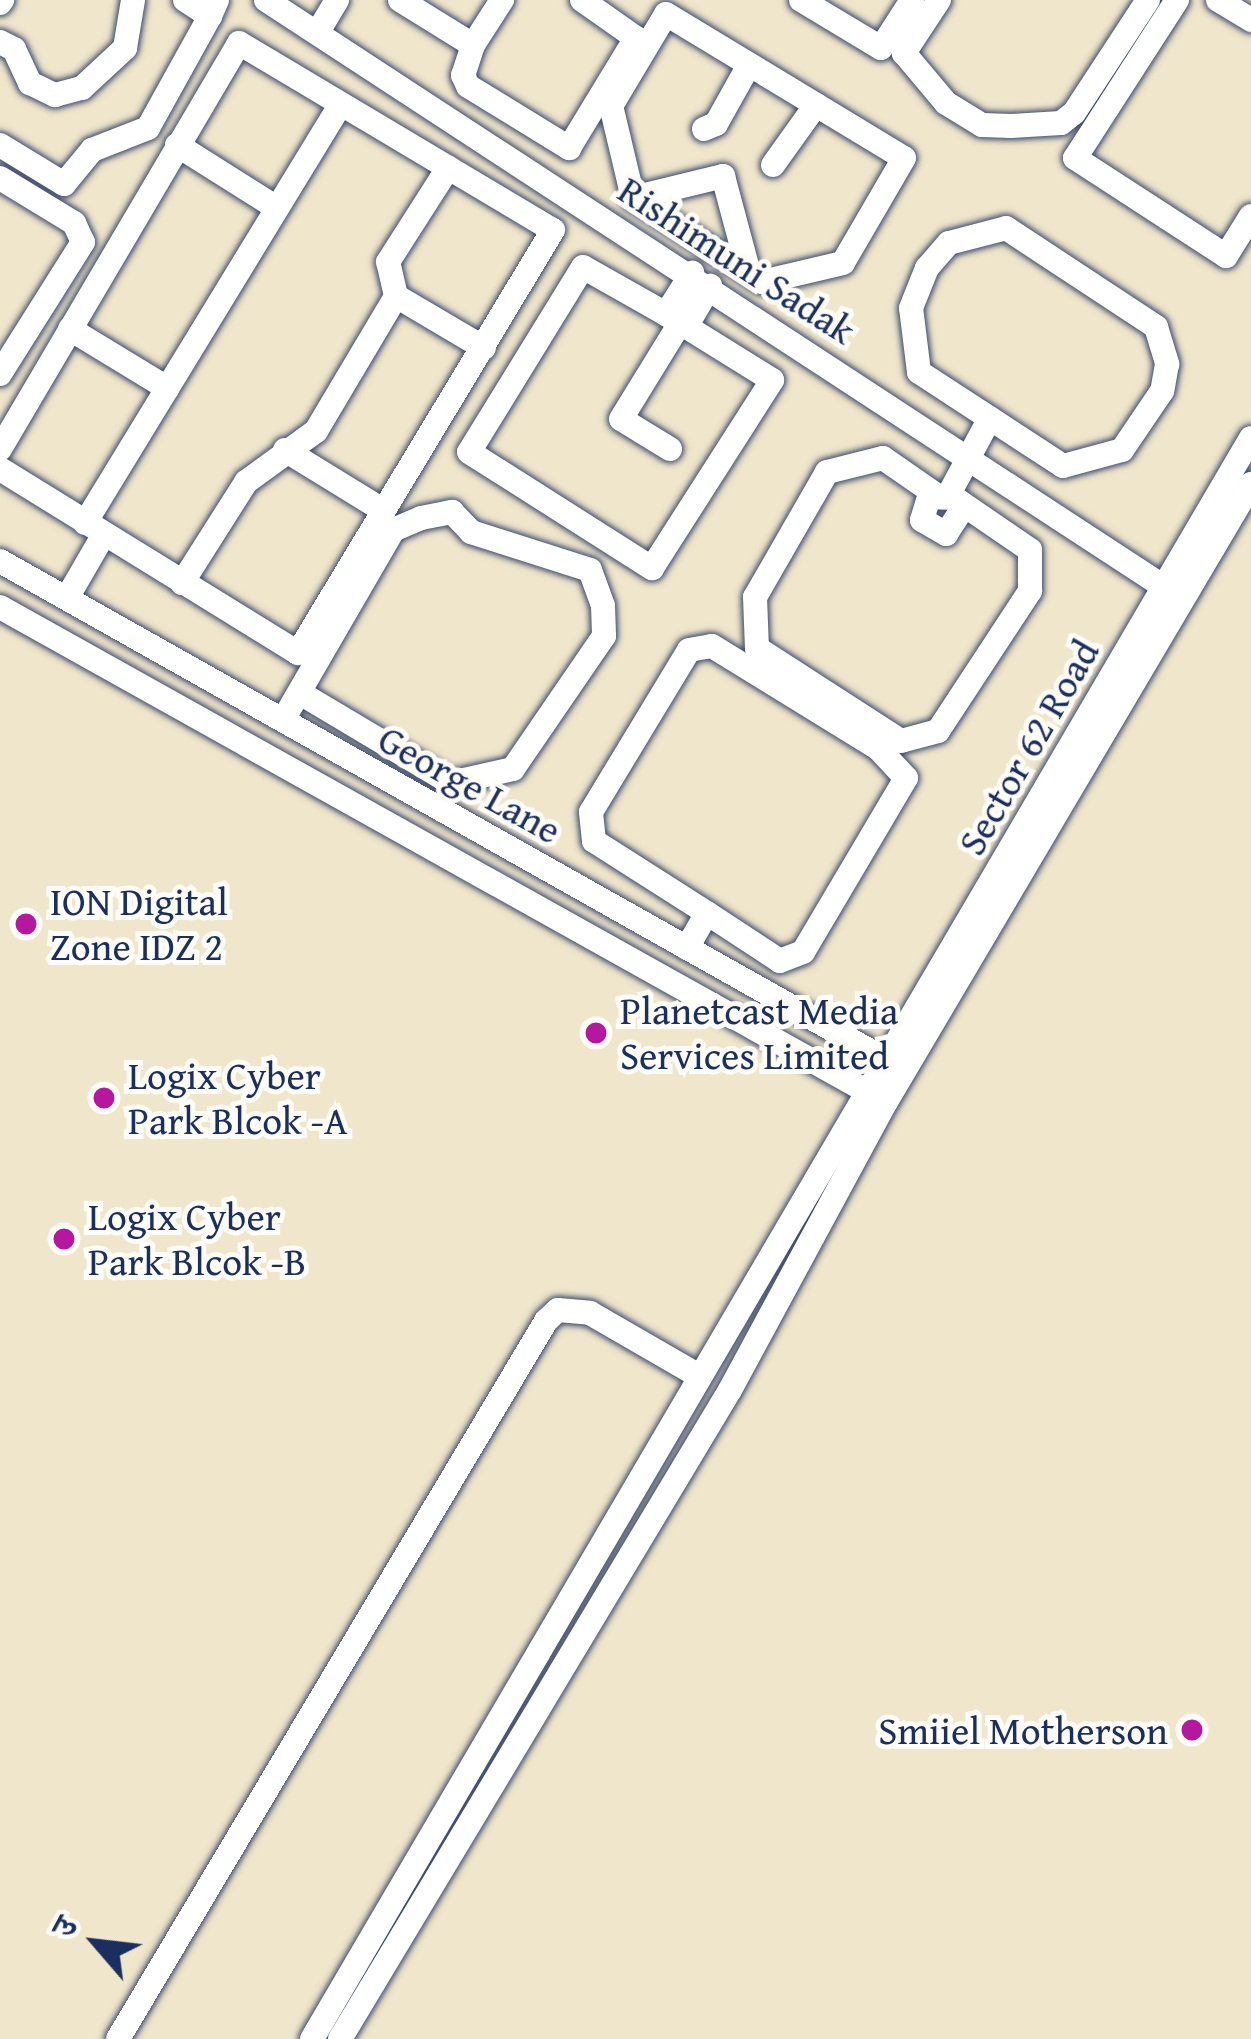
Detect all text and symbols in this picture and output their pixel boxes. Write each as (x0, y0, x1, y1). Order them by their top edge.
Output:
street label: Rishimuni Sadak (610, 166, 864, 354)
street label: Sector 62 Road (948, 631, 1108, 863)
street label: George Lane (371, 715, 569, 853)
place label: ION Digital Zone IDZ 2 (50, 879, 228, 970)
marker: ION Digital Zone IDZ 2 (13, 911, 39, 937)
place label: Planetcast Media Services Limited (620, 988, 898, 1079)
marker: Planetcast Media Services Limited (583, 1020, 609, 1046)
place label: Logix Cyber Park Blcok -A (128, 1053, 348, 1144)
marker: Logix Cyber Park Blcok -A (91, 1085, 117, 1111)
place label: Logix Cyber Park Blcok -B (88, 1194, 306, 1285)
marker: Logix Cyber Park Blcok -B (51, 1226, 77, 1252)
place label: Smiiel Motherson (878, 1707, 1168, 1753)
marker: Smiiel Motherson (1179, 1717, 1205, 1743)
north arrow (36, 1883, 156, 2003)
text: उ (39, 1907, 89, 1945)

